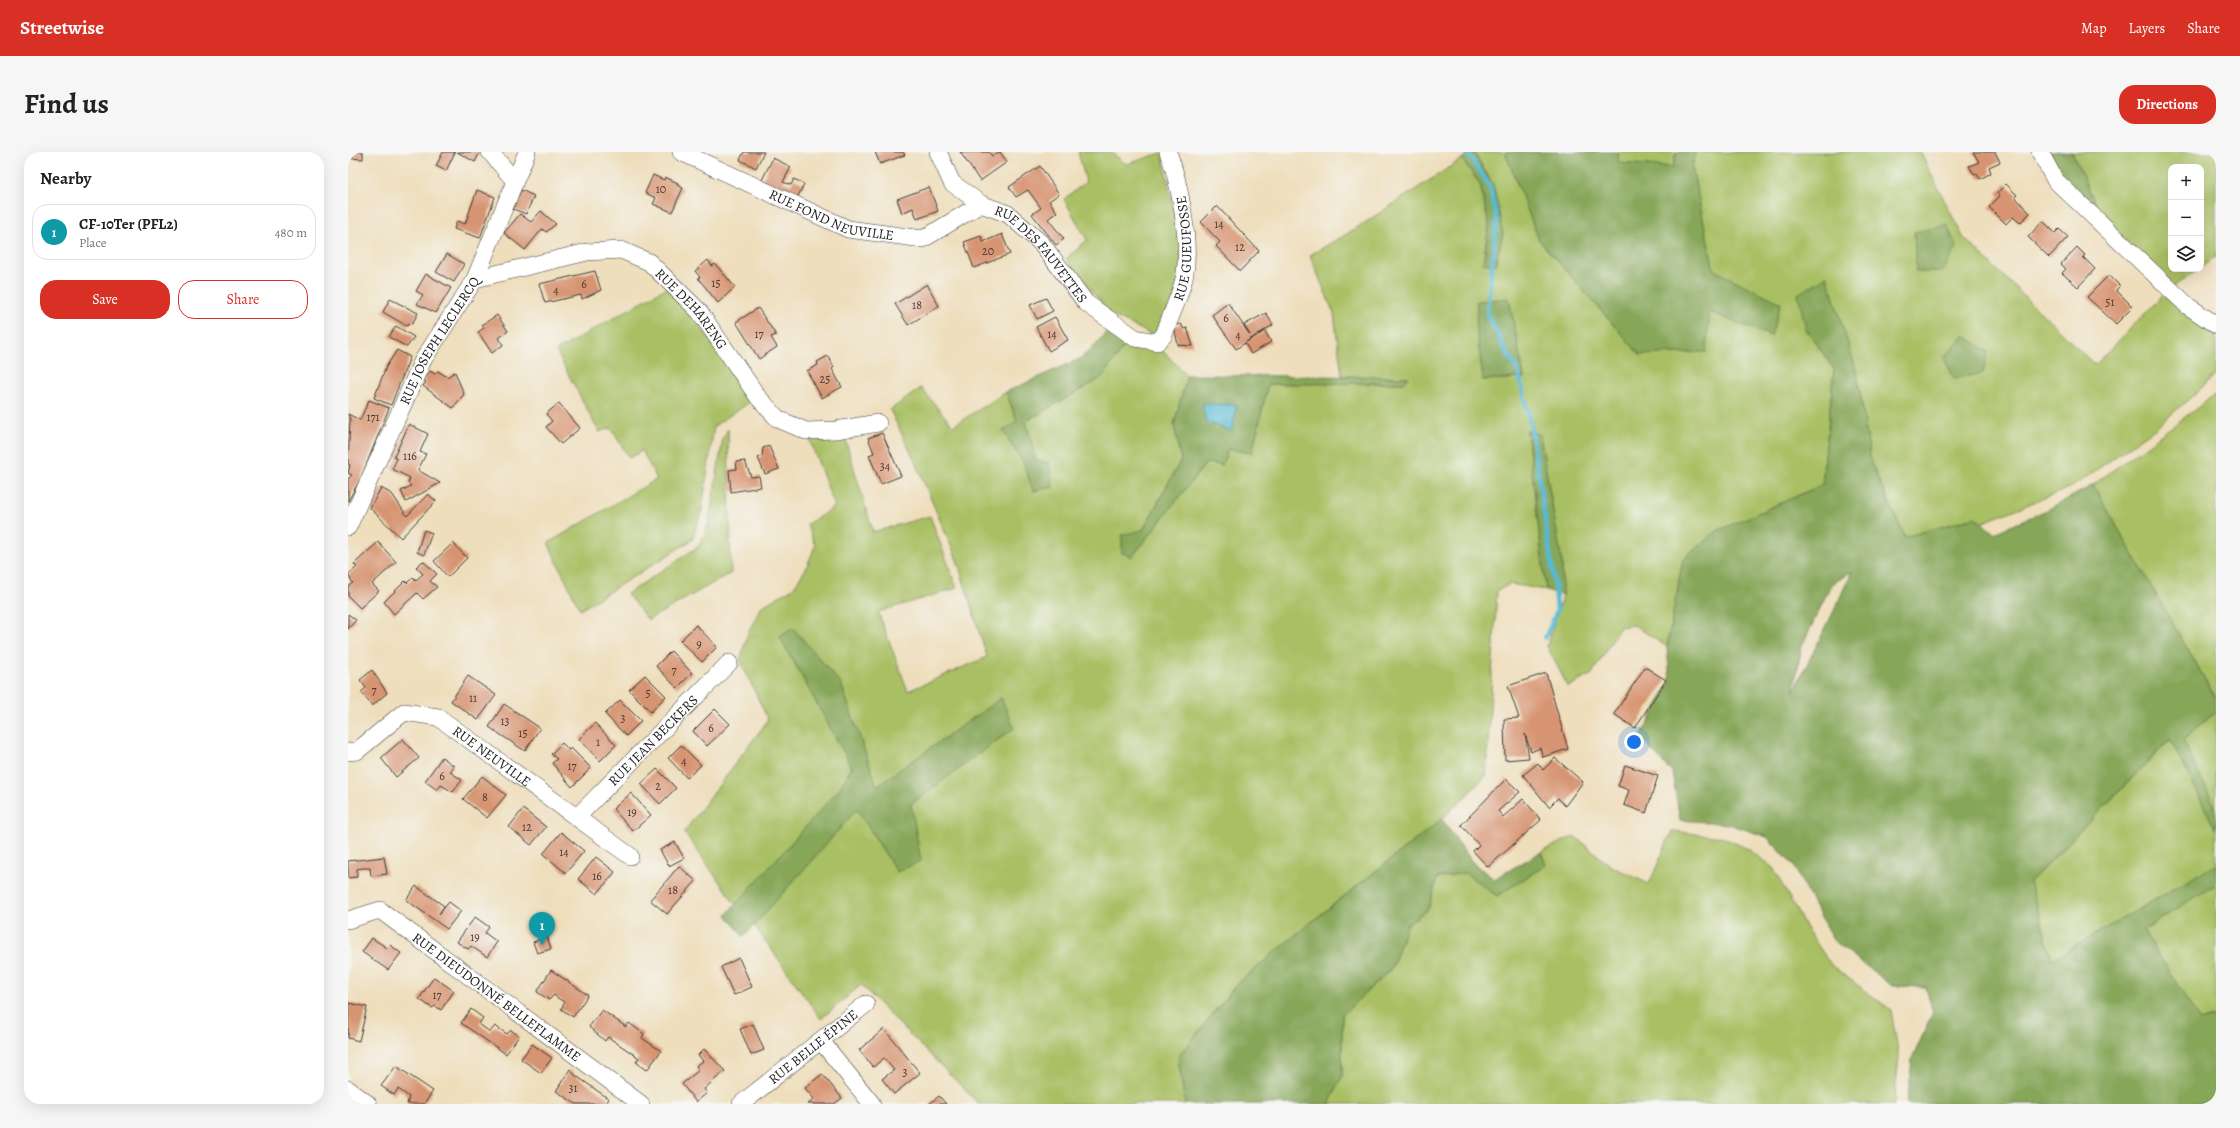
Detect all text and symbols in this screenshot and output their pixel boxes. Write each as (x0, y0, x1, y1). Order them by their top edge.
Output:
text: Streetwise (20, 15, 104, 41)
text: Map (2081, 19, 2107, 38)
text: Layers (2129, 19, 2165, 38)
text: Share (2187, 19, 2220, 38)
text: Find us (24, 85, 109, 123)
button: Directions (2119, 85, 2216, 124)
map controls (2168, 164, 2204, 272)
button: + (2168, 164, 2204, 200)
text: Nearby (40, 167, 91, 190)
house number: 10 (656, 181, 666, 197)
street label: RUE FOND NEUVILLE (766, 185, 895, 245)
street label: RUE GUEUFOSSE (1169, 194, 1196, 304)
button: − (2168, 200, 2204, 236)
street label: RUE DES FAUVETTES (992, 201, 1092, 307)
text: CF-10Ter (PFL2) (79, 214, 178, 234)
house number: 14 (1214, 216, 1224, 232)
text: 1 (52, 224, 56, 241)
text: 480 m (274, 224, 307, 241)
text: Place (79, 234, 107, 251)
button: layers (2168, 236, 2204, 272)
house number: 12 (1235, 239, 1245, 255)
house number: 20 (982, 243, 994, 259)
street label: RUE DEHARENG (651, 264, 731, 353)
street label: RUE JOSEPH LECLERCQ (395, 271, 485, 408)
house number: 15 (711, 275, 721, 291)
house number: 6 (581, 276, 587, 292)
button: Save (40, 280, 170, 319)
button: Share (178, 280, 308, 319)
house number: 4 (553, 282, 559, 298)
house number: 51 (2105, 294, 2115, 310)
house number: 18 (912, 297, 922, 313)
house number: 6 (1223, 310, 1229, 326)
house number: 17 (754, 326, 765, 342)
house number: 14 (1047, 326, 1057, 342)
house number: 4 (1235, 327, 1241, 343)
house number: 25 (820, 371, 830, 387)
house number: 171 (366, 409, 380, 425)
house number: 116 (403, 448, 417, 464)
house number: 34 (880, 458, 891, 474)
house number: 9 (696, 636, 702, 652)
house number: 7 (671, 662, 677, 678)
house number: 7 (371, 682, 377, 698)
house number: 5 (645, 685, 651, 701)
house number: 11 (469, 690, 477, 706)
street label: RUE JEAN BECKERS (604, 691, 702, 790)
house number: 3 (621, 710, 626, 726)
house number: 13 (500, 713, 510, 729)
house number: 6 (708, 720, 714, 736)
street label: RUE NEUVILLE (449, 722, 535, 791)
house number: 15 (518, 725, 528, 741)
your location (1624, 732, 1644, 752)
house number: 1 (596, 734, 600, 750)
house number: 4 (681, 753, 687, 769)
house number: 17 (567, 758, 578, 774)
house number: 6 (439, 768, 445, 784)
house number: 2 (655, 778, 661, 794)
house number: 8 (482, 789, 488, 805)
house number: 19 (627, 804, 637, 820)
house number: 12 (522, 819, 532, 835)
house number: 14 (559, 844, 569, 860)
house number: 16 (592, 868, 602, 884)
house number: 18 (668, 882, 678, 898)
pin: 1 (529, 912, 555, 945)
street label: RUE DIEUDONNÉ BELLEFLAMME (408, 928, 585, 1066)
house number: 19 (470, 929, 480, 945)
house number: 17 (432, 987, 443, 1003)
street label: RUE BELLE ÉPINE (764, 1005, 862, 1089)
house number: 3 (903, 1064, 908, 1080)
house number: 31 (568, 1080, 578, 1096)

